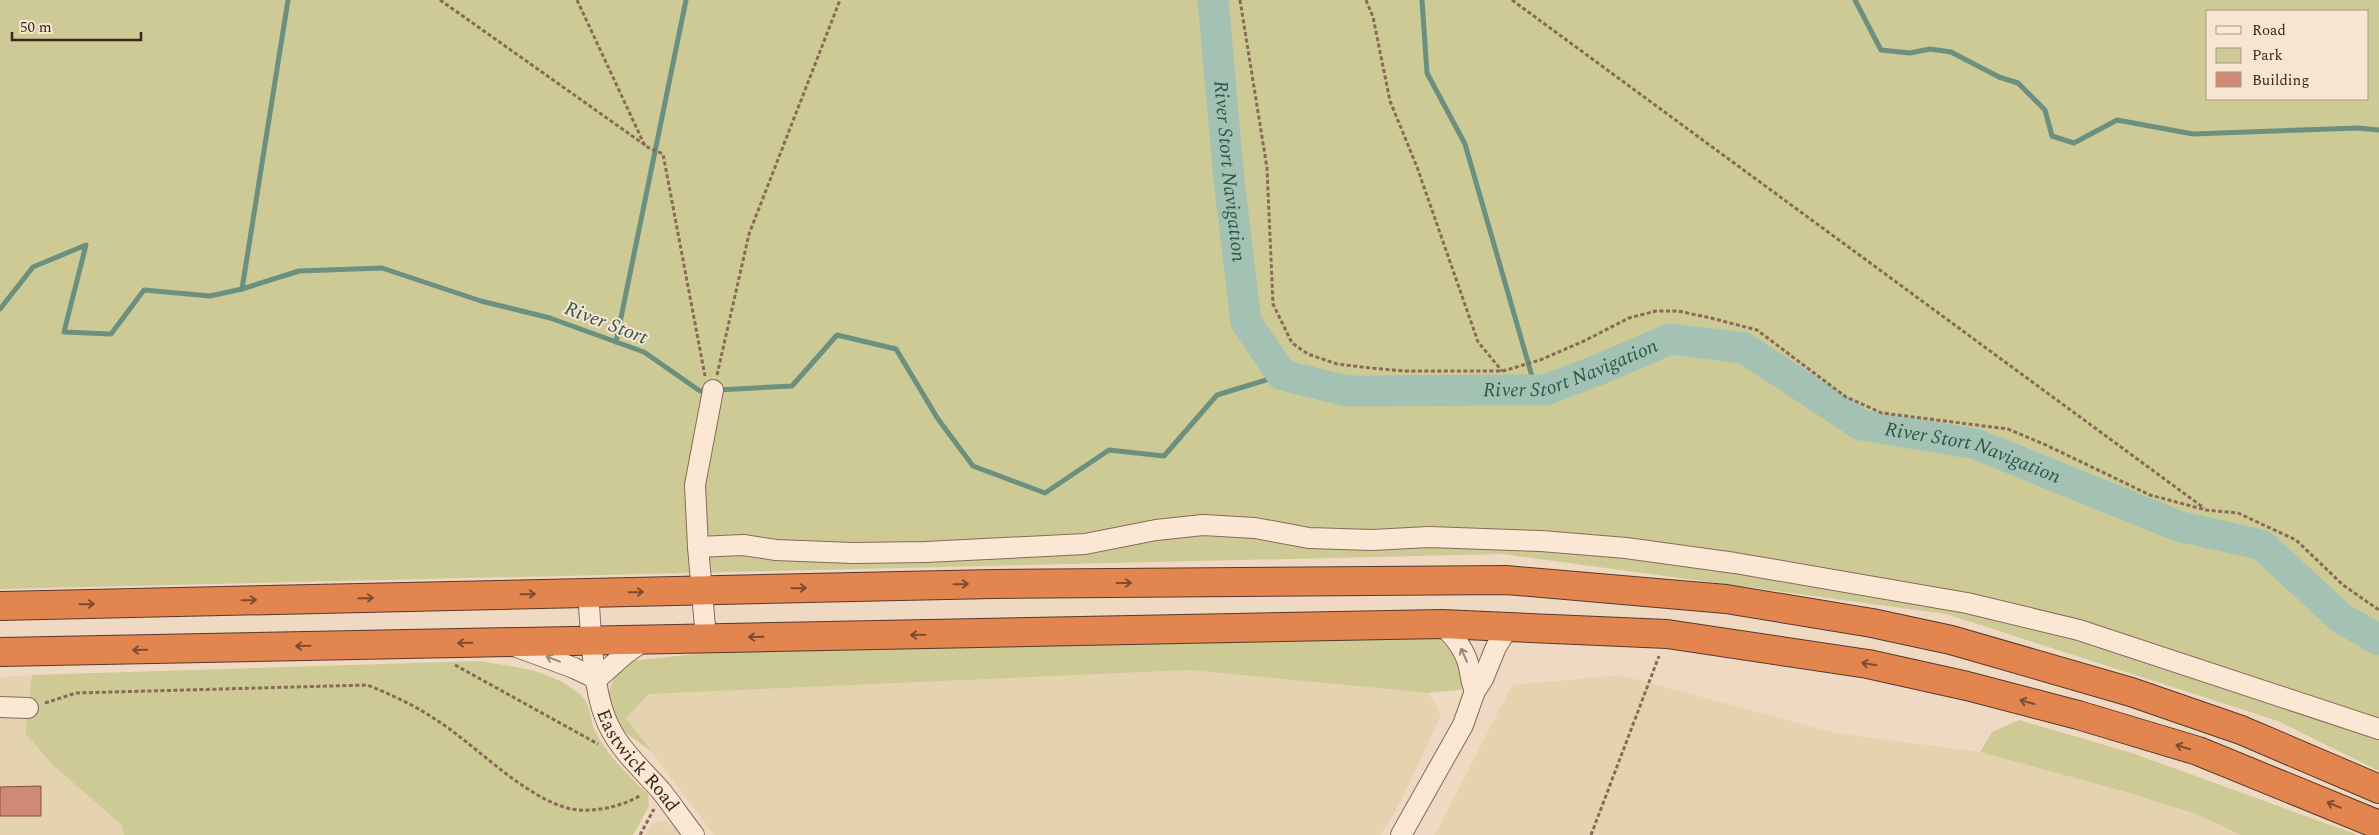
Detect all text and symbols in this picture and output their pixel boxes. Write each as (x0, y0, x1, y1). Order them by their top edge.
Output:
scale bar (12, 10, 141, 42)
legend (2206, 10, 2369, 100)
text: 50 m (20, 16, 52, 39)
text: Road (2252, 19, 2286, 42)
text: Park (2252, 44, 2283, 67)
text: Building (2252, 69, 2309, 92)
water label: River Stort Navigation (1205, 79, 1254, 264)
water label: River Stort (560, 293, 653, 353)
water label: River Stort Navigation (1483, 331, 1663, 405)
water label: River Stort Navigation (1883, 414, 2066, 492)
one-way arrow (1116, 578, 1132, 588)
one-way arrow (953, 580, 969, 589)
one-way arrow (790, 583, 807, 593)
one-way arrow (628, 587, 644, 596)
one-way arrow (520, 589, 536, 599)
one-way arrow (358, 593, 374, 603)
one-way arrow (241, 596, 257, 605)
one-way arrow (78, 599, 95, 609)
one-way arrow (910, 630, 926, 639)
one-way arrow (748, 632, 764, 642)
one-way arrow (457, 638, 473, 647)
one-way arrow (295, 641, 311, 651)
one-way arrow (132, 645, 148, 655)
one-way arrow (1459, 648, 1468, 663)
one-way arrow (546, 654, 561, 663)
one-way arrow (1861, 659, 1877, 669)
one-way arrow (2019, 696, 2035, 706)
street label: Eastwick Road (589, 705, 687, 818)
one-way arrow (2175, 741, 2191, 751)
one-way arrow (2327, 800, 2342, 810)

